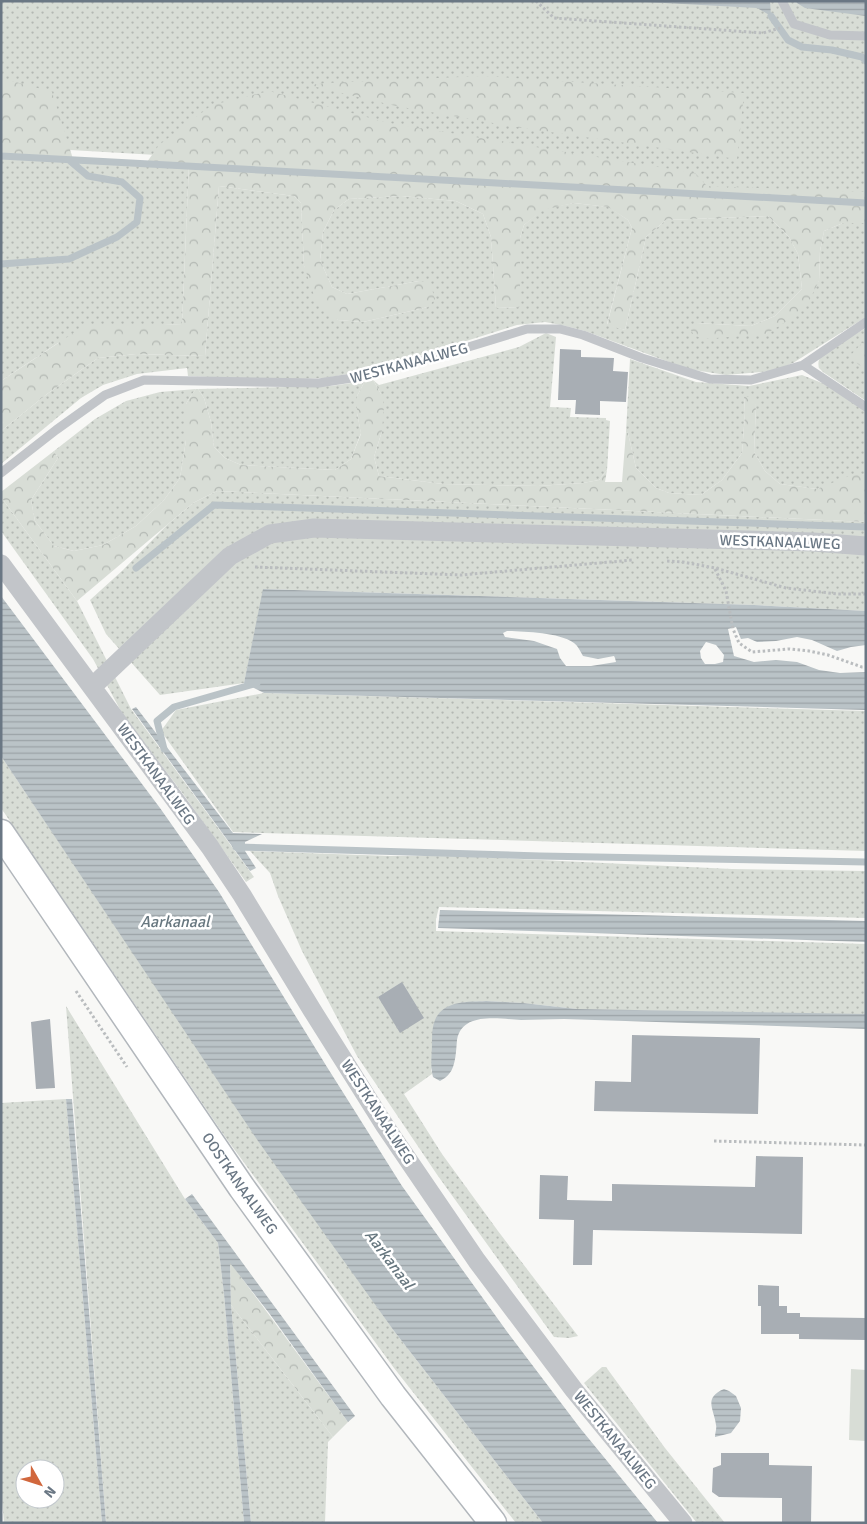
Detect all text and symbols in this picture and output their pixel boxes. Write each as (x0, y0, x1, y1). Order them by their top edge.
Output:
street label: WESTKANAALWEG (348, 339, 470, 387)
street label: WESTKANAALWEG (719, 531, 841, 553)
street label: WESTKANAALWEG (113, 720, 199, 828)
water label: Aarkanaal (140, 912, 211, 932)
street label: WESTKANAALWEG (338, 1056, 418, 1168)
street label: OOSTKANAALWEG (198, 1129, 281, 1238)
water label: Aarkanaal (360, 1226, 419, 1294)
street label: WESTKANAALWEG (570, 1387, 660, 1493)
north arrow (15, 1459, 65, 1509)
text: N (40, 1483, 59, 1501)

